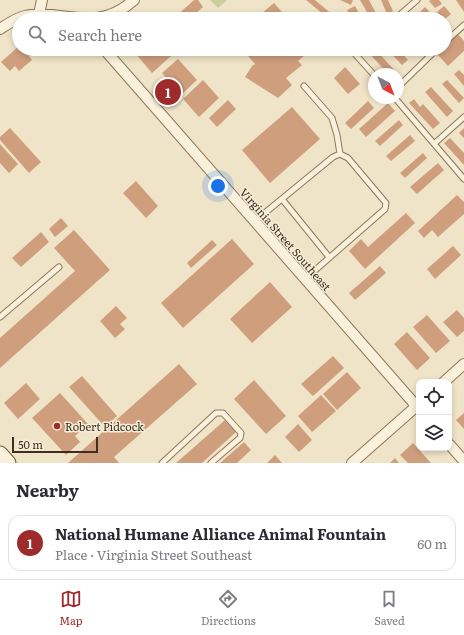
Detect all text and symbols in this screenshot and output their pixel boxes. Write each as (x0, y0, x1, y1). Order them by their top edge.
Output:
search box (12, 12, 452, 56)
icon: search (26, 23, 48, 45)
text: Search here (58, 23, 142, 46)
north arrow (368, 68, 404, 104)
pin: 1 (155, 77, 181, 107)
your location (208, 176, 228, 196)
street label: Virginia Street Southeast (237, 184, 336, 294)
map controls (416, 379, 452, 451)
button: locate (416, 379, 452, 415)
button: layers (416, 415, 452, 451)
place label: Robert Pidcock (65, 418, 144, 434)
marker: Robert Pidcock (52, 421, 62, 431)
scale bar (12, 435, 98, 454)
text: 50 m (18, 436, 43, 452)
text: Nearby (16, 477, 79, 502)
text: National Humane Alliance Animal Fountain (55, 522, 386, 545)
text: 1 (27, 534, 33, 553)
text: 60 m (417, 534, 447, 553)
text: Place · Virginia Street Southeast (55, 545, 252, 564)
tab: Map (59, 588, 83, 628)
tab: Directions (201, 588, 256, 628)
tab: Saved (374, 588, 405, 628)

